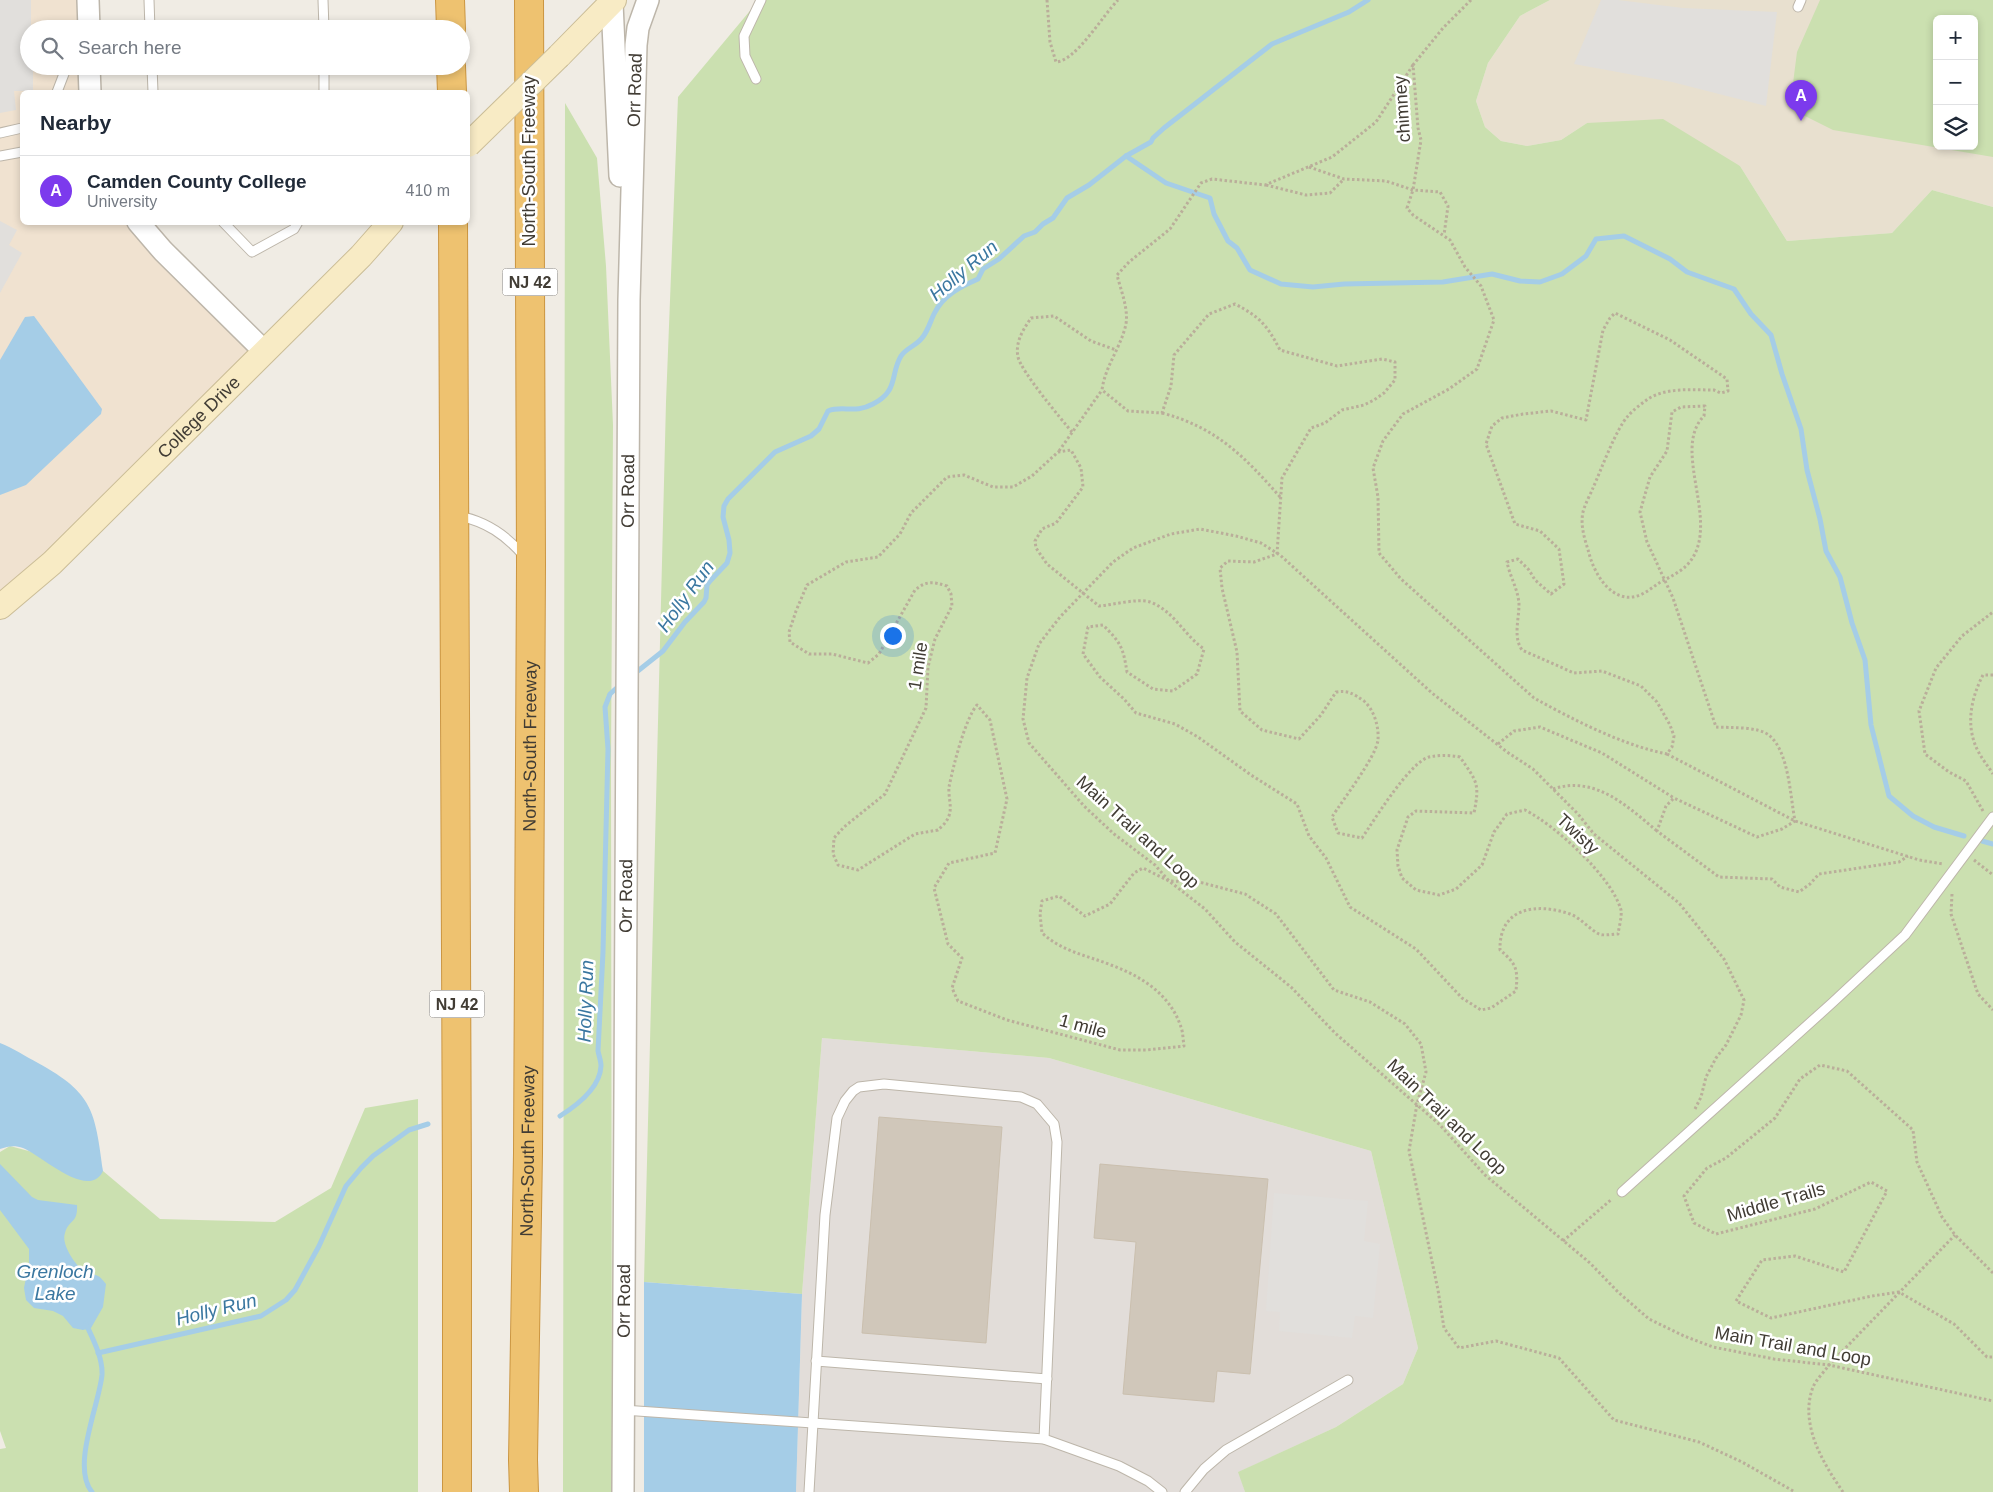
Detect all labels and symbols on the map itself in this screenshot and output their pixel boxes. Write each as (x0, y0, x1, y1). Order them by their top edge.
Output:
street label: Orr Road (624, 53, 646, 127)
street label: North-South Freeway (519, 75, 539, 247)
street label: chimney (1390, 75, 1414, 143)
pin: A (1785, 80, 1817, 121)
water label: Holly Run (925, 236, 1002, 305)
road number: NJ 42 (502, 268, 558, 296)
street label: College Drive (153, 372, 244, 462)
street label: Orr Road (618, 454, 638, 528)
water label: Holly Run (653, 557, 718, 636)
your location (880, 623, 906, 649)
street label: 1 mile (904, 641, 932, 691)
street label: North-South Freeway (520, 660, 541, 832)
street label: Main Trail and Loop (1073, 772, 1203, 892)
street label: Twisty (1553, 810, 1603, 858)
street label: Orr Road (616, 859, 636, 933)
water label: Holly Run (574, 959, 597, 1043)
road number: NJ 42 (430, 991, 484, 1018)
street label: 1 mile (1057, 1010, 1109, 1042)
street label: Main Trail and Loop (1383, 1055, 1511, 1179)
street label: North-South Freeway (517, 1065, 538, 1237)
street label: Middle Trails (1725, 1178, 1827, 1226)
water label: Grenloch Lake (16, 1261, 94, 1304)
street label: Orr Road (614, 1264, 634, 1338)
water label: Holly Run (174, 1289, 259, 1330)
street label: Main Trail and Loop (1713, 1322, 1873, 1370)

